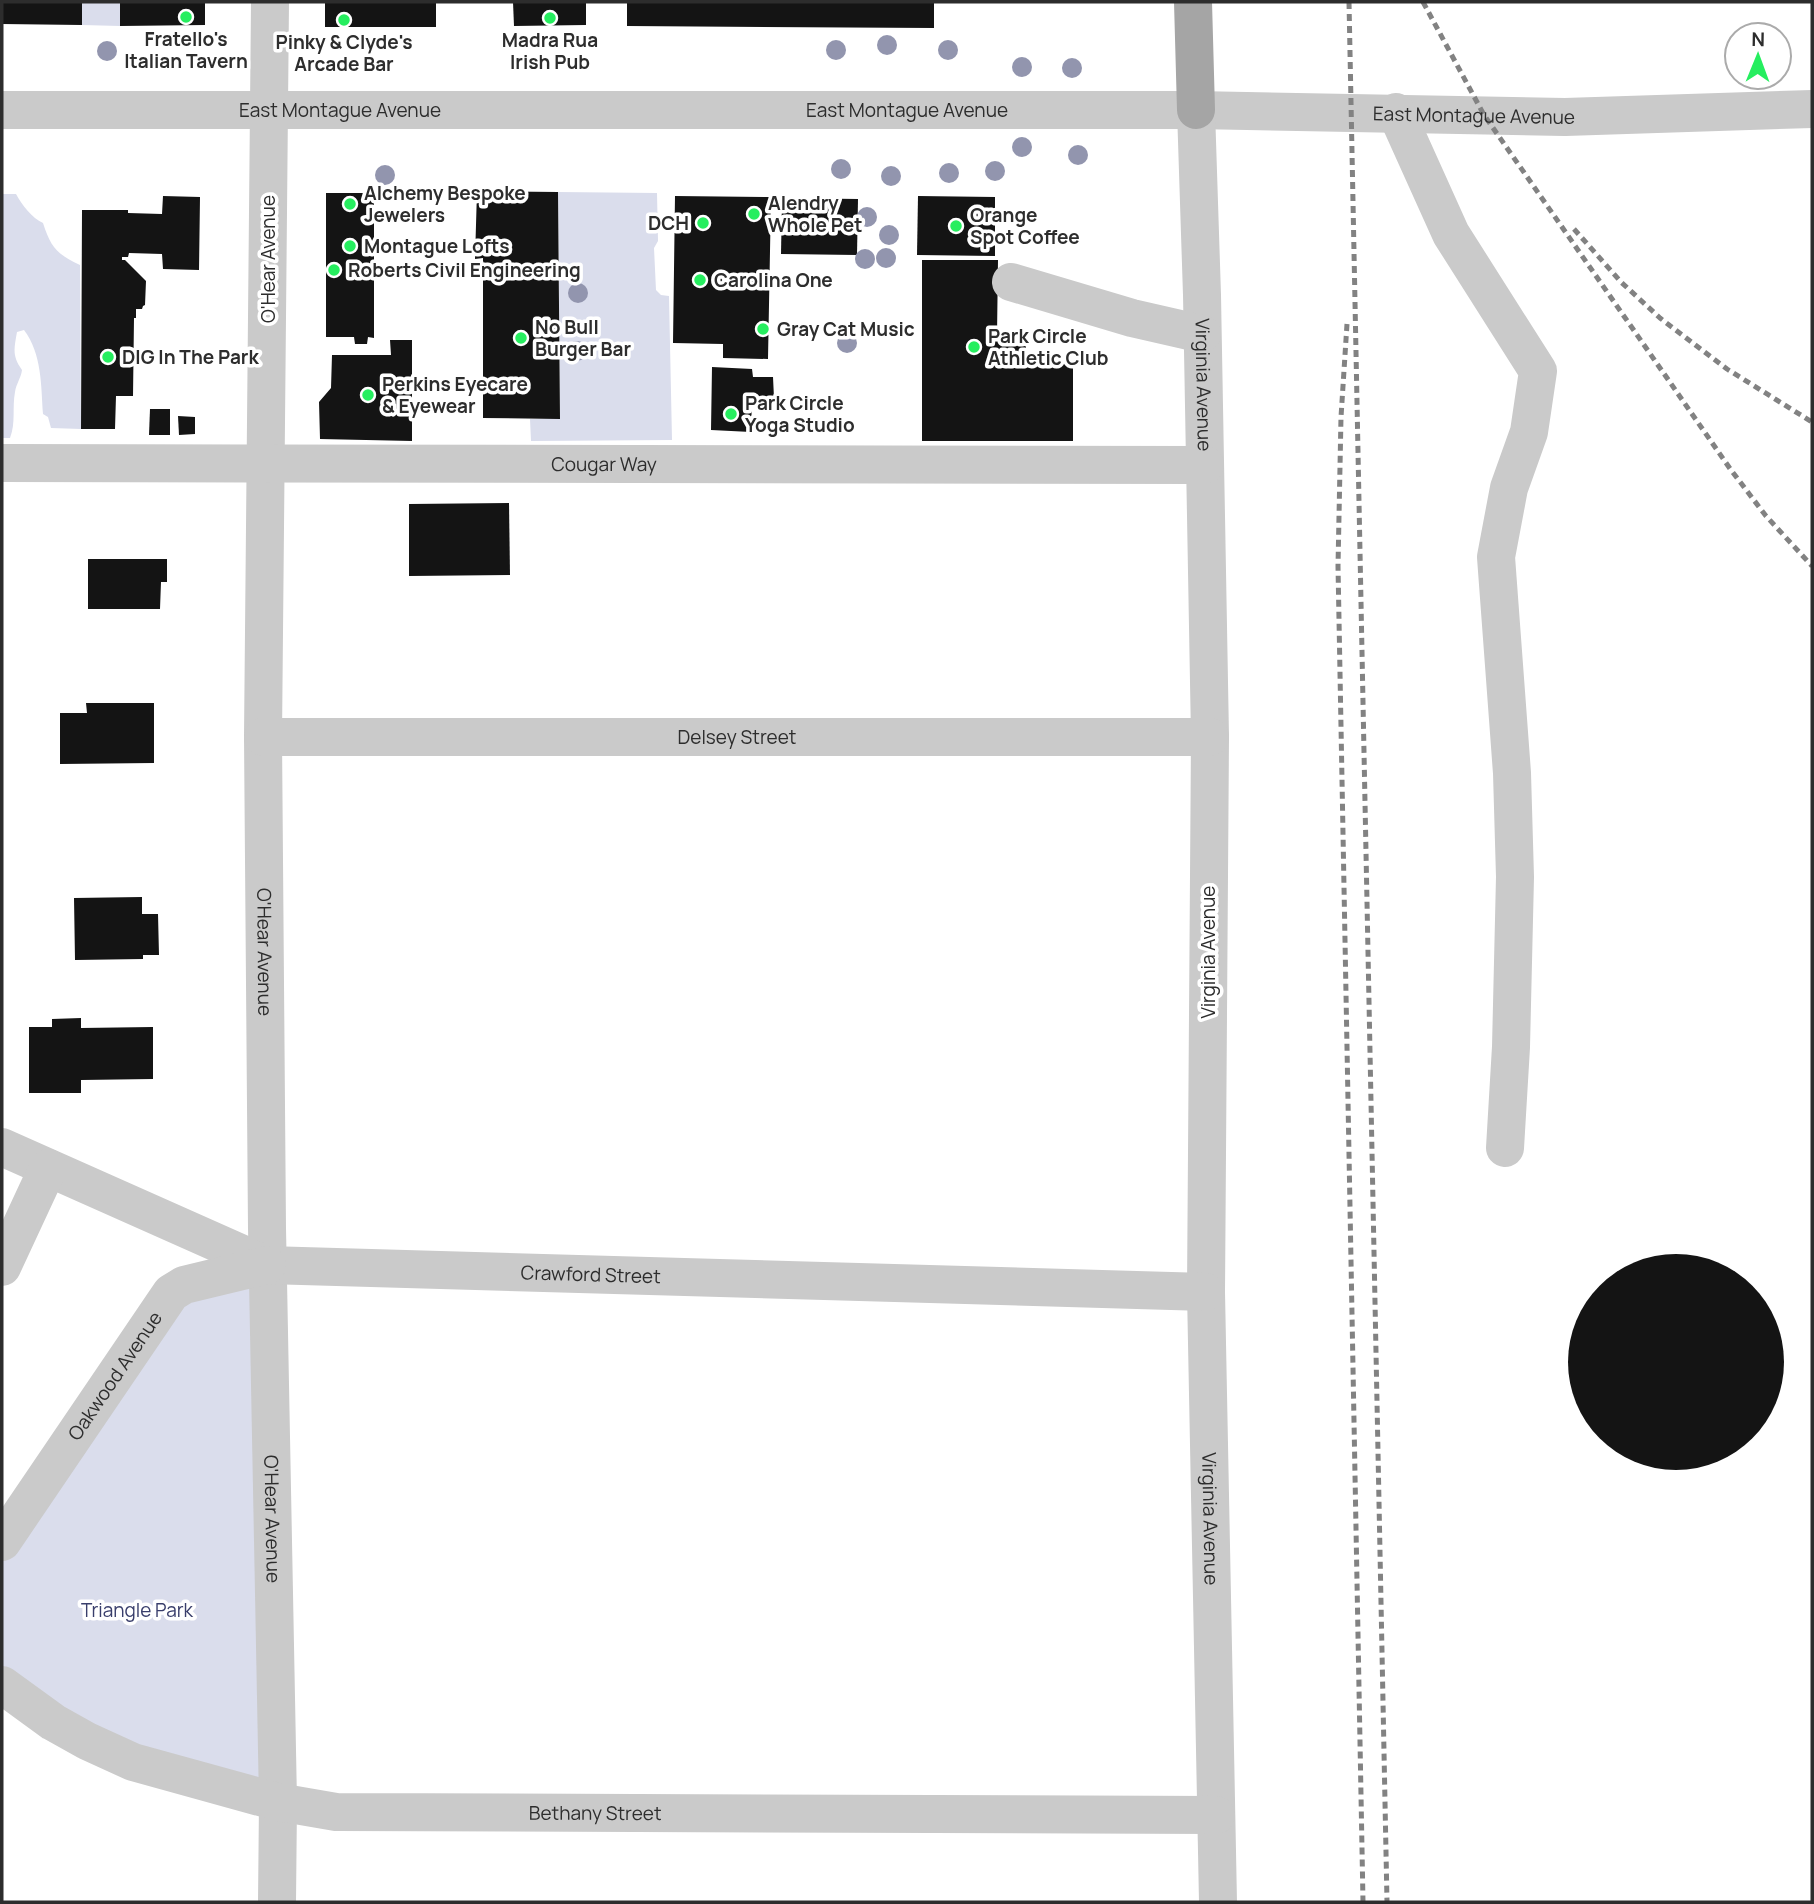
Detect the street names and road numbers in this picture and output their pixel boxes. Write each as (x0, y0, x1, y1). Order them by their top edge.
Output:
street label: East Montague Avenue (239, 97, 441, 123)
street label: East Montague Avenue (806, 97, 1008, 123)
street label: East Montague Avenue (1373, 100, 1575, 130)
street label: O'Hear Avenue (255, 195, 281, 323)
street label: Virginia Avenue (1189, 318, 1218, 452)
street label: Cougar Way (551, 451, 657, 477)
street label: Delsey Street (678, 724, 796, 750)
street label: Virginia Avenue (1195, 886, 1221, 1018)
street label: O'Hear Avenue (251, 888, 278, 1016)
street label: Crawford Street (520, 1259, 661, 1289)
street label: Oakwood Avenue (62, 1306, 168, 1445)
street label: Virginia Avenue (1196, 1452, 1225, 1585)
street label: O'Hear Avenue (258, 1455, 287, 1583)
street label: Bethany Street (529, 1800, 662, 1826)

